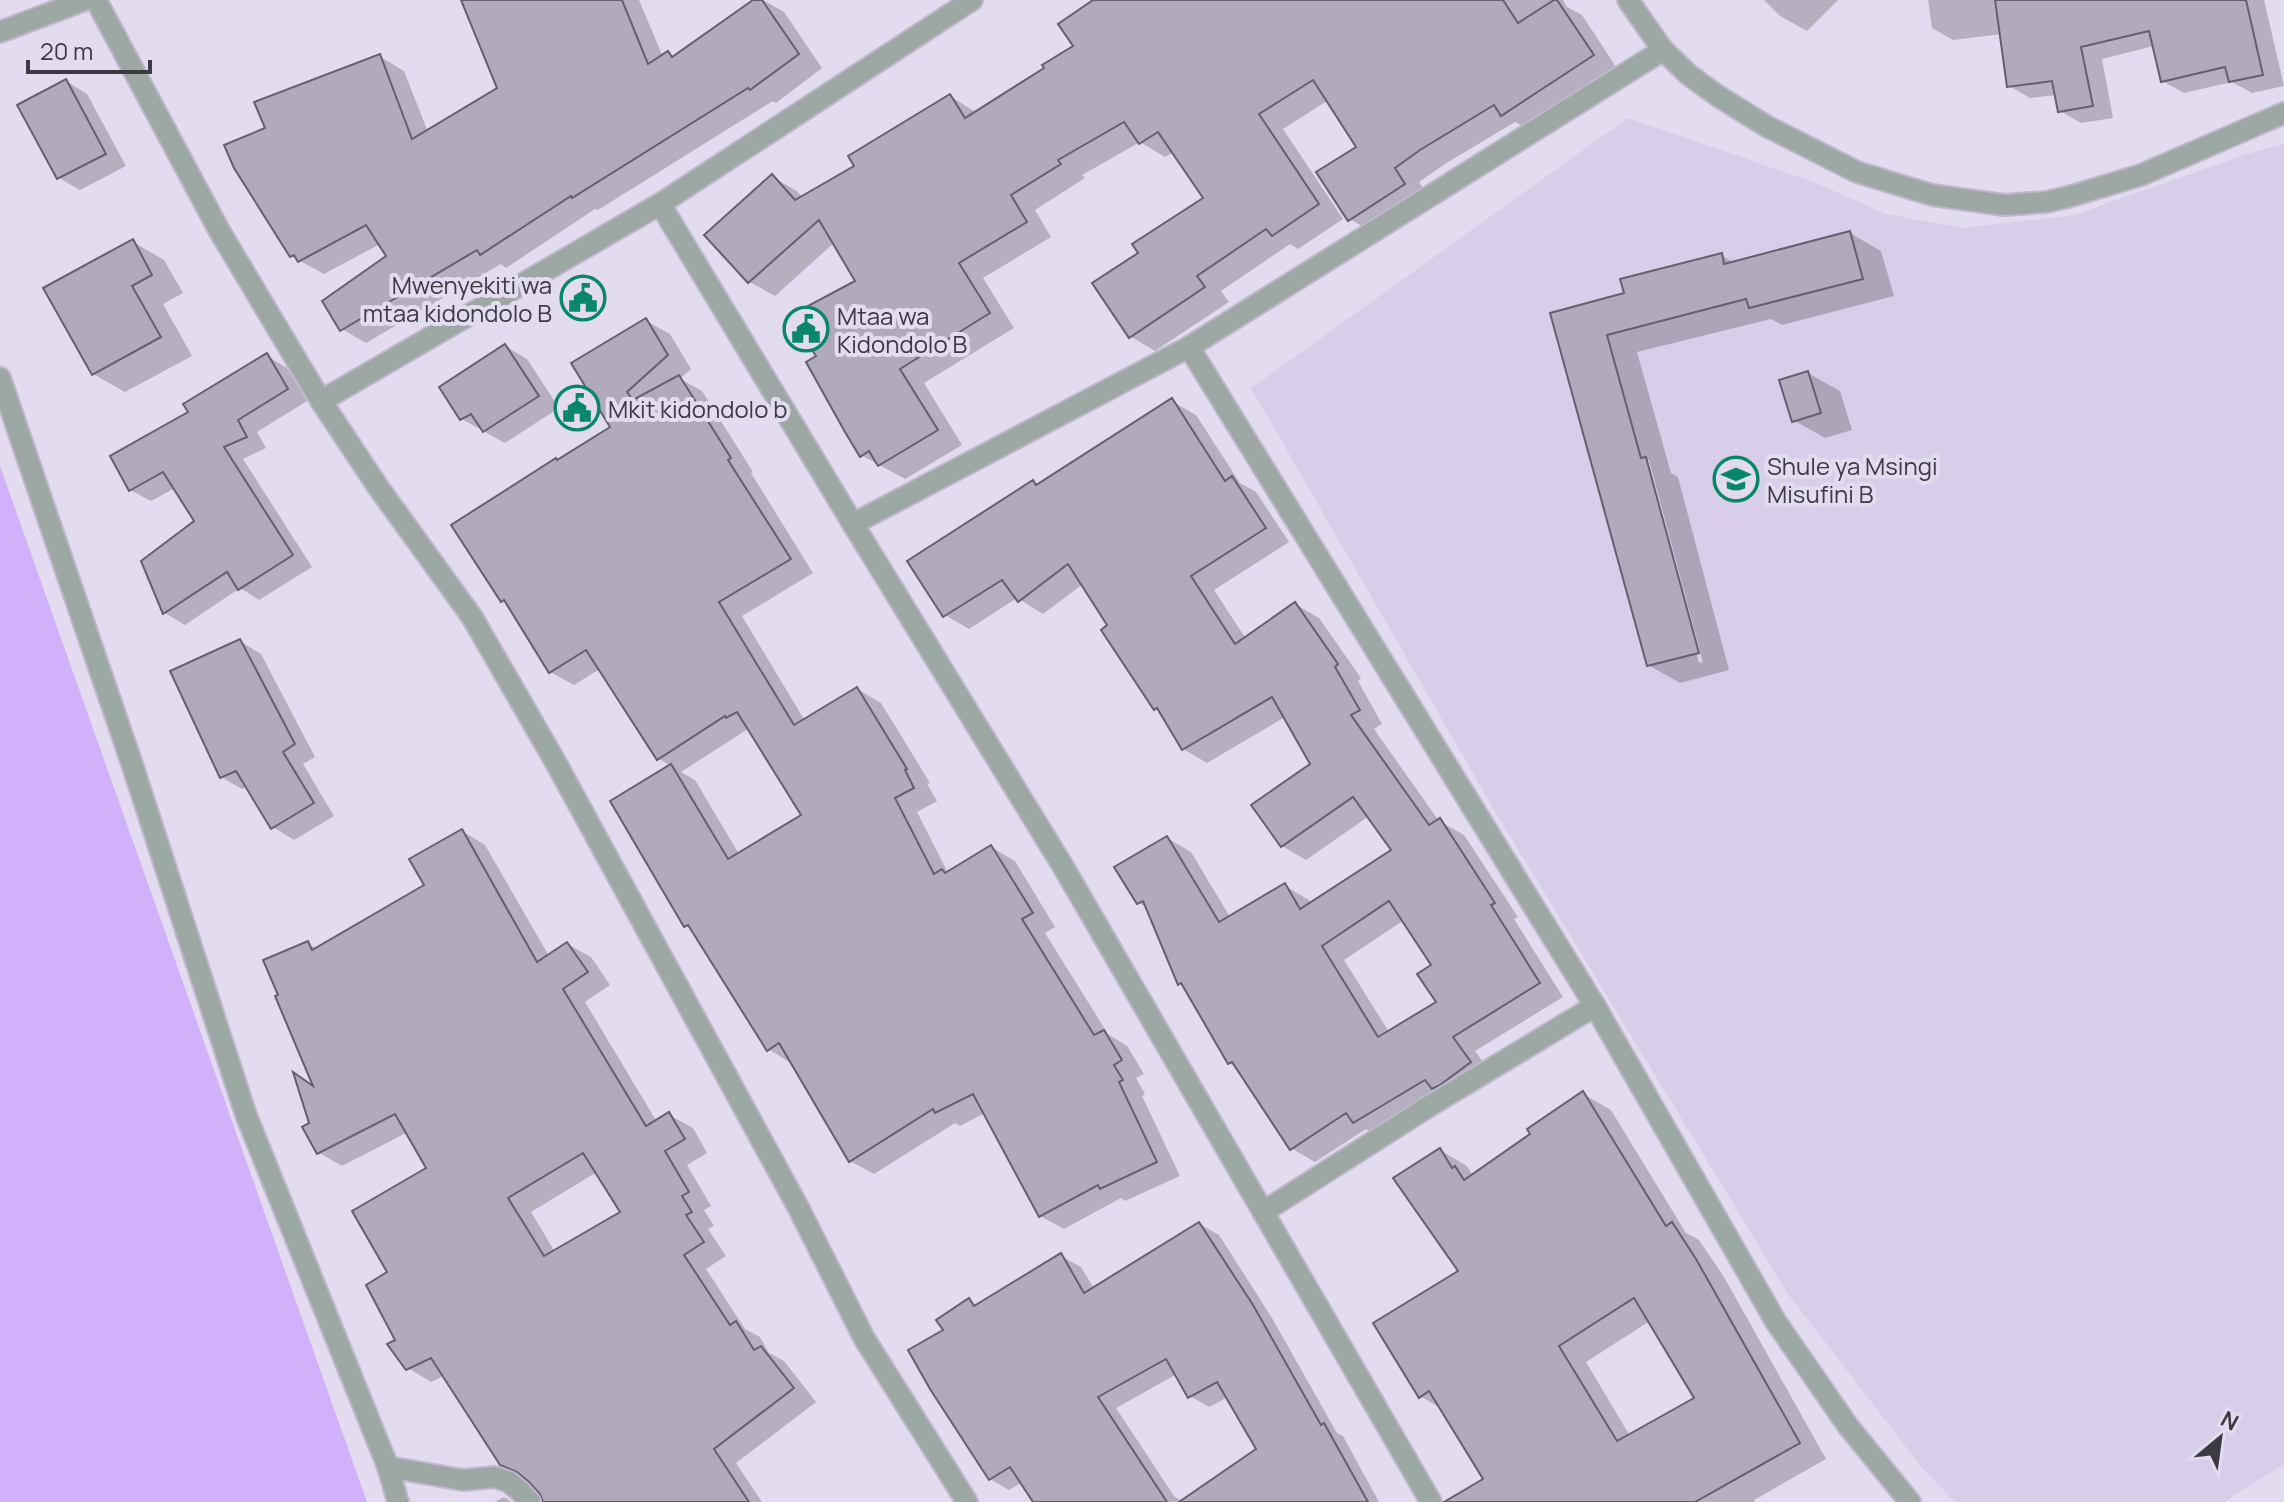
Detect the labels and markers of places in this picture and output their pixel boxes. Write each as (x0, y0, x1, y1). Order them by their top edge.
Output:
place label: Mwenyekiti wa mtaa kidondolo B (363, 268, 552, 329)
public building icon: Mwenyekiti wa mtaa kidondolo B (559, 274, 607, 322)
place label: Mtaa wa Kidondolo B (837, 299, 967, 360)
public building icon: Mtaa wa Kidondolo B (782, 305, 830, 353)
public building icon: Mkit kidondolo b (553, 384, 601, 432)
place label: Mkit kidondolo b (608, 392, 787, 425)
place label: Shule ya Msingi Misufini B (1767, 449, 1938, 510)
school or university icon: Shule ya Msingi Misufini B (1712, 455, 1760, 503)

